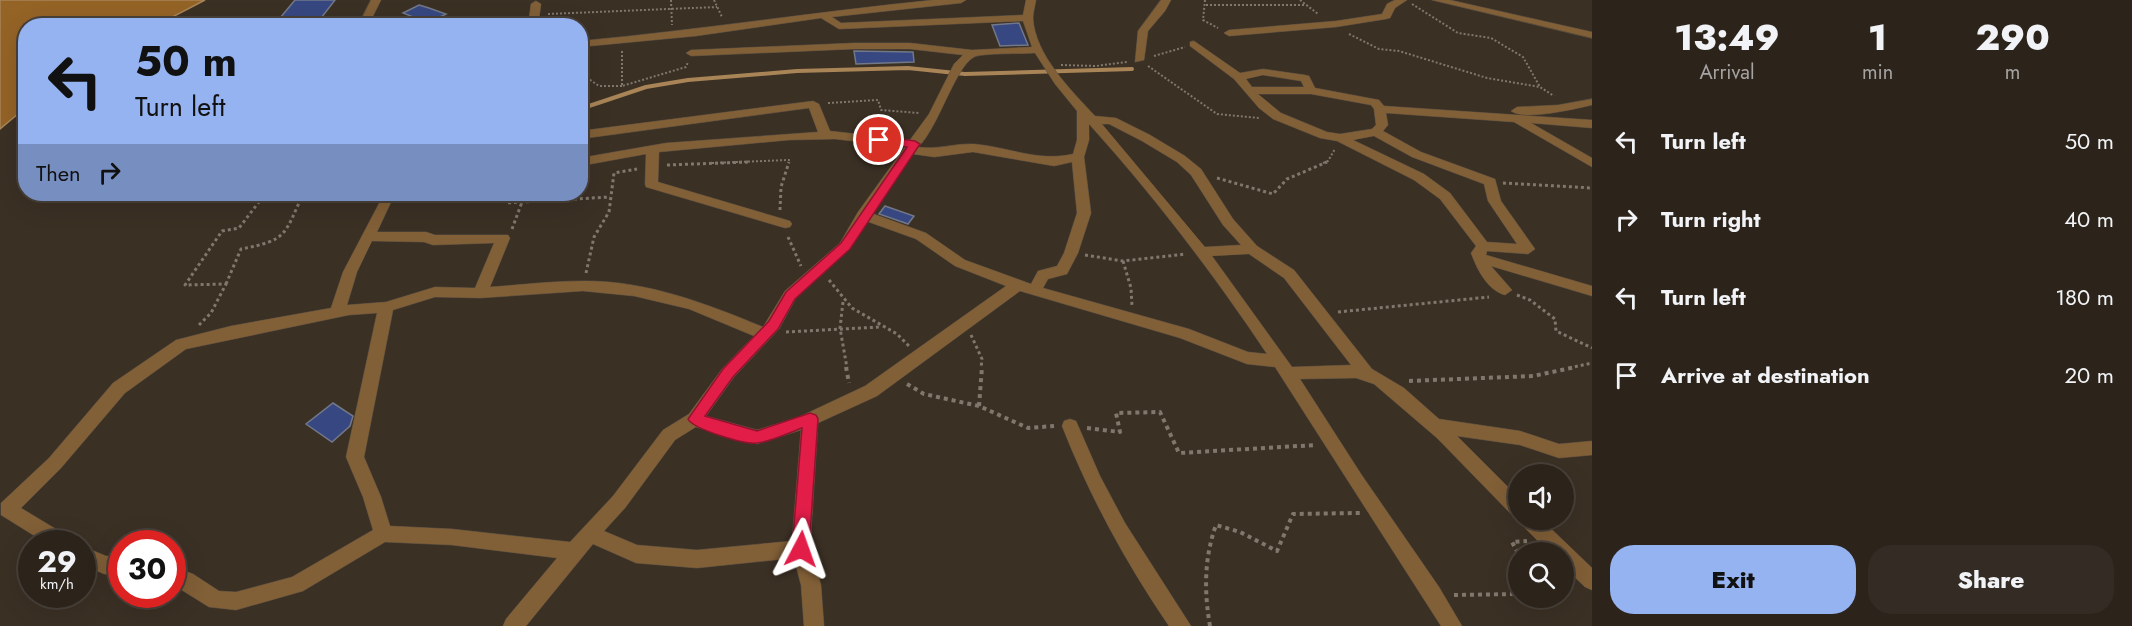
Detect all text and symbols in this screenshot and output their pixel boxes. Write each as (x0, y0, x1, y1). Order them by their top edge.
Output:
text: 13:49 (1674, 11, 1780, 63)
text: 1 (1868, 11, 1887, 63)
text: 290 (1976, 11, 2050, 63)
text: 50 m (135, 31, 237, 92)
icon: left (36, 42, 114, 120)
text: Arrival (1699, 58, 1755, 87)
text: min (1862, 58, 1893, 87)
text: m (2005, 58, 2020, 87)
text: Turn left (135, 87, 225, 126)
pin (853, 114, 904, 165)
icon: arrive (862, 123, 895, 156)
icon: left (1610, 125, 1643, 158)
text: Turn left (1661, 125, 1746, 157)
text: 50 m (2065, 125, 2114, 157)
icon: right (93, 156, 126, 189)
text: Then (36, 157, 81, 189)
icon: right (1610, 203, 1643, 236)
text: Turn right (1661, 203, 1761, 235)
text: 40 m (2064, 203, 2114, 235)
icon: left (1610, 281, 1643, 314)
text: Turn left (1661, 281, 1746, 313)
text: 180 m (2055, 281, 2114, 313)
icon: arrive (1610, 359, 1643, 392)
text: Arrive at destination (1661, 359, 1870, 391)
text: 20 m (2065, 359, 2114, 391)
map controls (1508, 464, 1574, 608)
button: sound (1508, 464, 1574, 530)
position arrow (769, 517, 833, 581)
speed limit sign: 30 (108, 530, 186, 608)
text: 29 (37, 540, 77, 583)
button: search (1508, 542, 1574, 608)
button: Exit (1610, 545, 1856, 614)
button: Share (1868, 545, 2114, 614)
text: km/h (40, 573, 74, 595)

